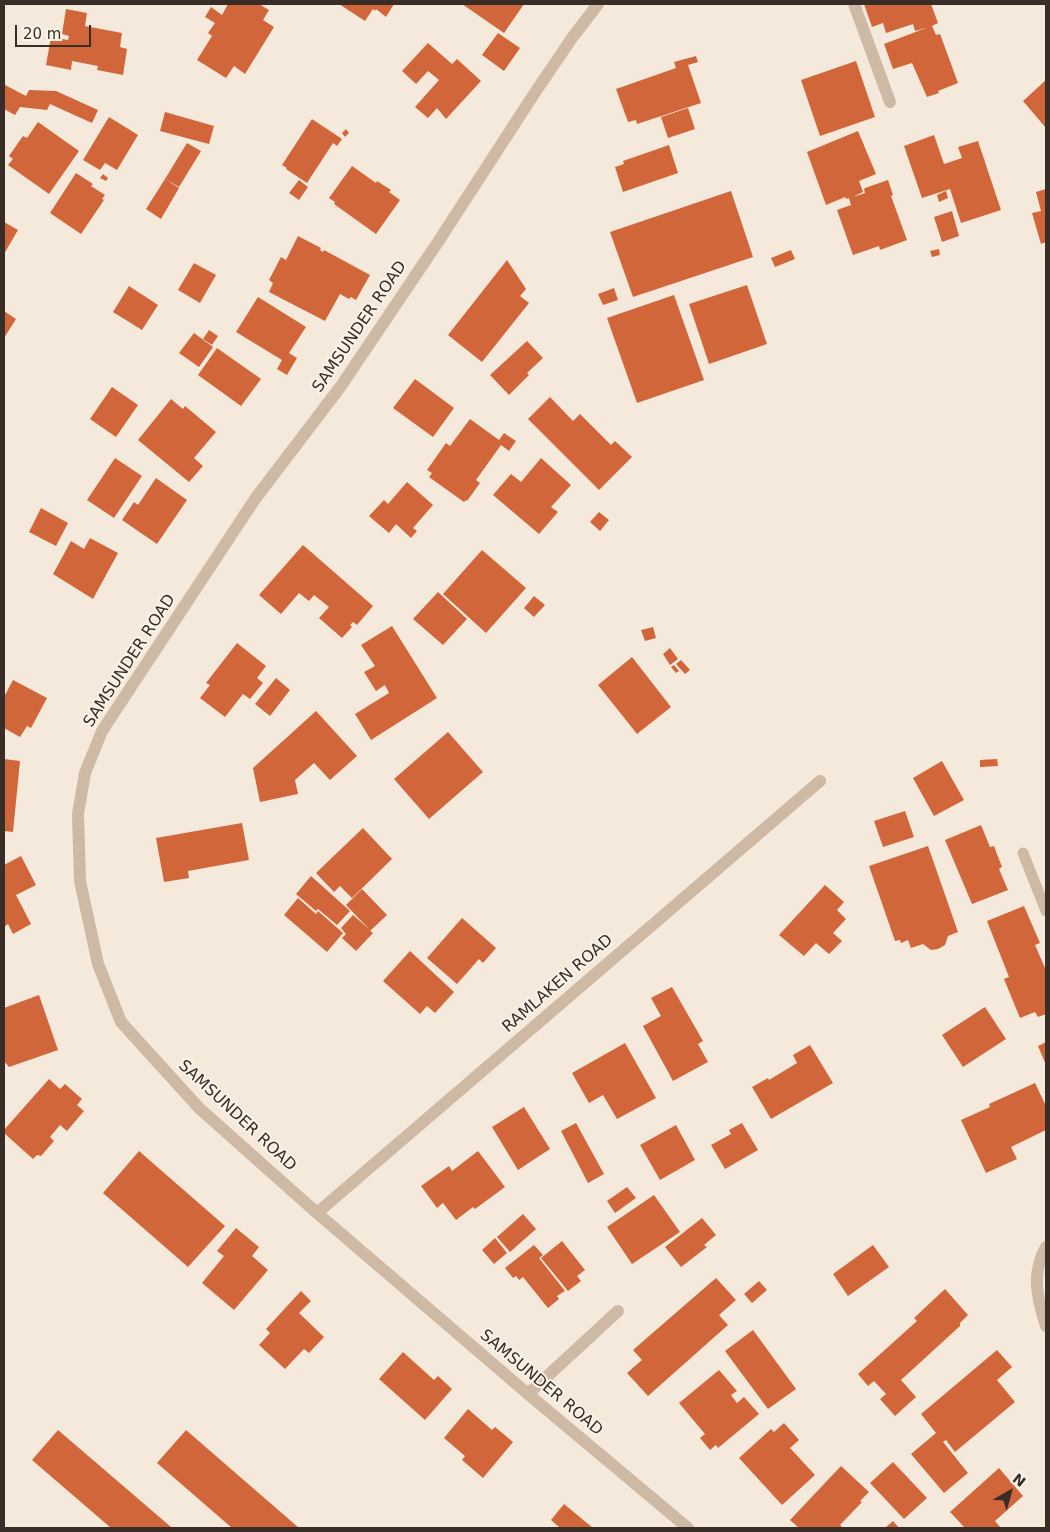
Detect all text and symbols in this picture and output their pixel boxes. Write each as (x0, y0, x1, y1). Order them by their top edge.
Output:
scale bar (18, 15, 94, 47)
text: 20 m (23, 25, 61, 43)
street label: SAMSUNDER ROAD (309, 258, 411, 396)
street label: SAMSUNDER ROAD (80, 591, 180, 731)
street label: RAMLAKEN ROAD (499, 931, 617, 1037)
street label: SAMSUNDER ROAD (174, 1056, 300, 1176)
street label: SAMSUNDER ROAD (476, 1326, 606, 1440)
north arrow (985, 1467, 1035, 1517)
text: N (1010, 1470, 1029, 1490)

